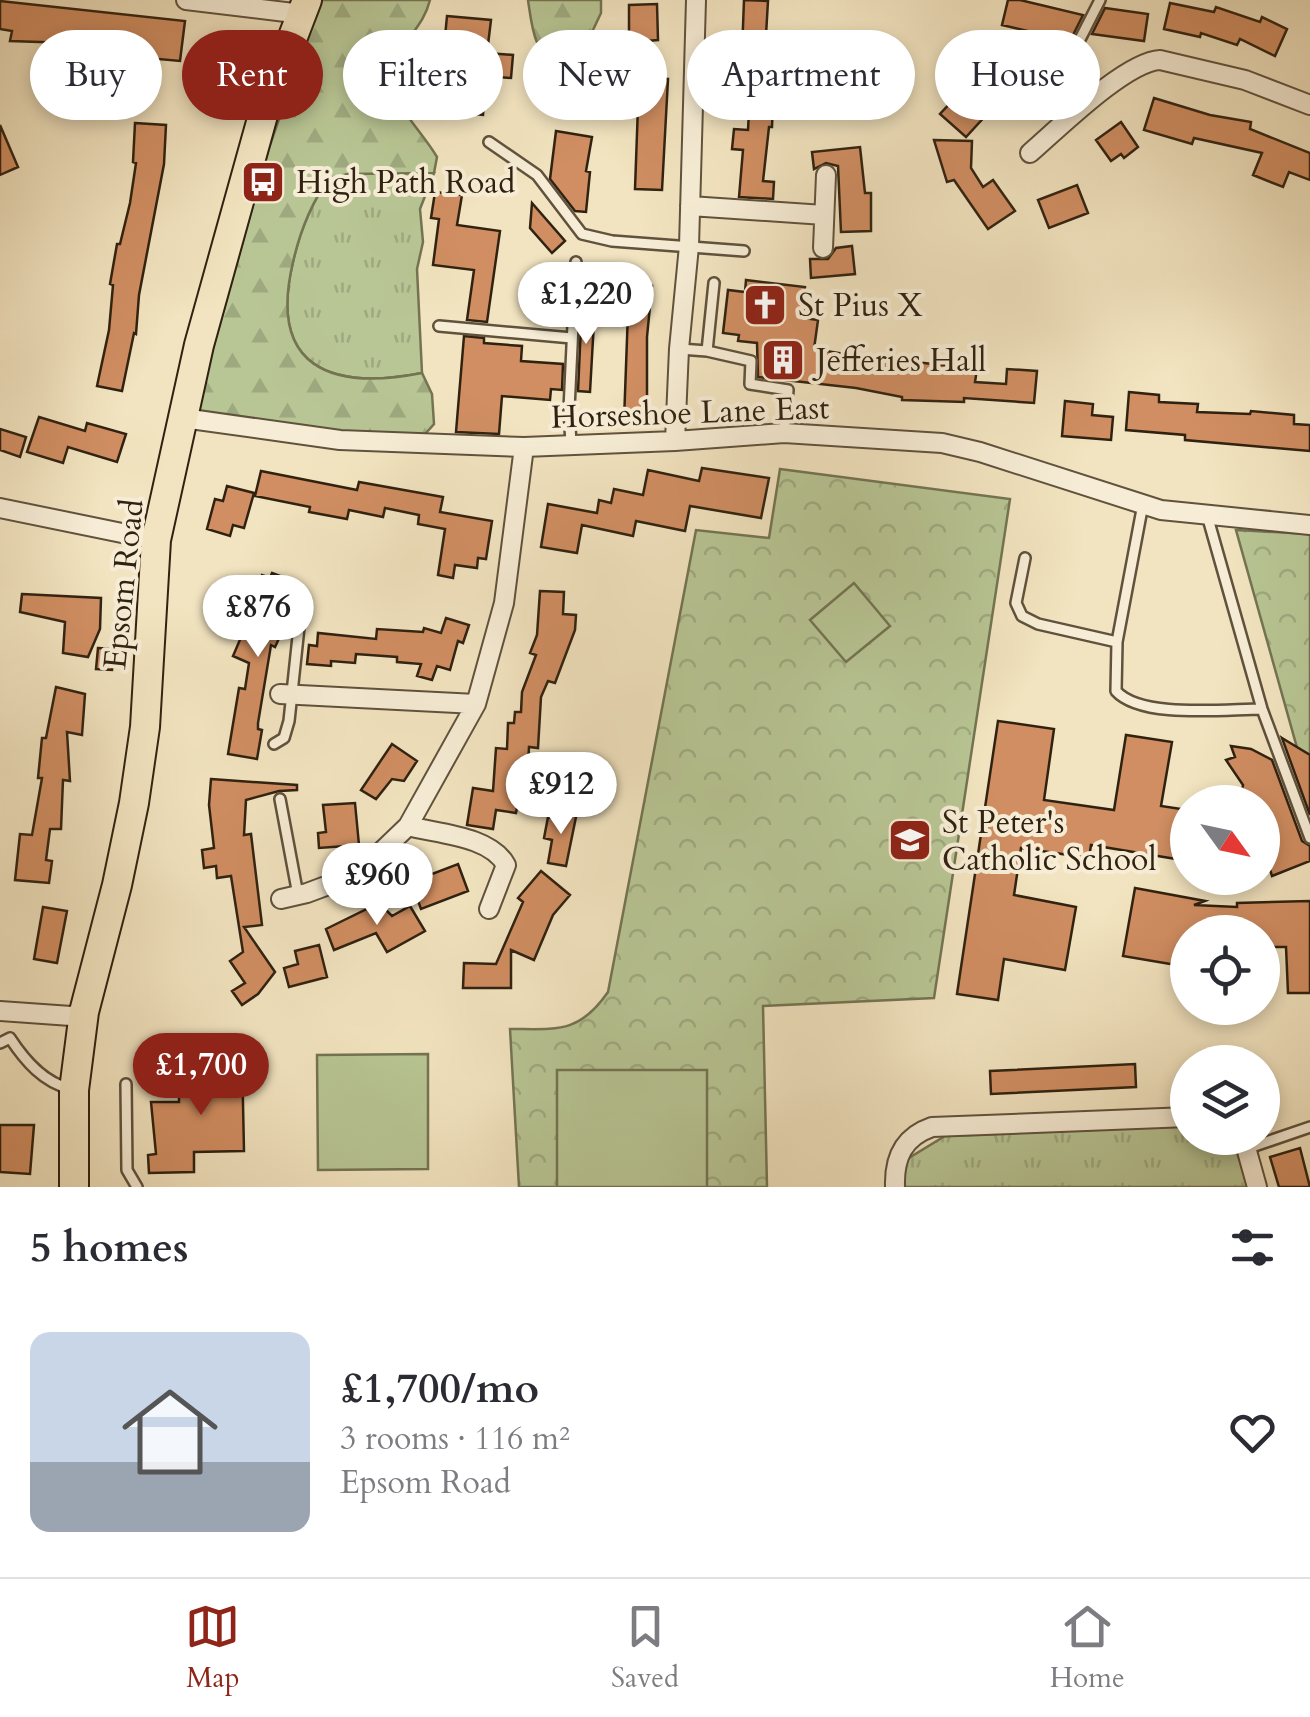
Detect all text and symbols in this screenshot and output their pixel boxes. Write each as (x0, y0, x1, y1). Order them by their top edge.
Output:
chip: Buy (30, 30, 162, 120)
chip: Rent (182, 30, 323, 120)
chip: Filters (343, 30, 503, 120)
chip: New (523, 30, 667, 120)
chip: Apartment (687, 30, 915, 120)
chip: House (935, 30, 1100, 120)
bus stop icon: High Path Road (240, 159, 286, 205)
place label: High Path Road (296, 161, 515, 205)
pin: £1,220 (505, 262, 667, 347)
text: £1,220 (540, 272, 632, 316)
church icon: St Pius X (742, 282, 788, 328)
place label: St Pius X (798, 284, 924, 328)
building icon: Jefferies Hall (760, 337, 806, 383)
place label: Jefferies Hall (812, 339, 986, 383)
street label: Horseshoe Lane East (550, 386, 830, 440)
street label: Epsom Road (93, 497, 155, 671)
pin: £876 (199, 575, 317, 660)
text: £876 (225, 585, 291, 629)
pin: £912 (502, 752, 620, 837)
text: £912 (528, 762, 594, 806)
north arrow (1170, 785, 1280, 895)
map controls (1170, 785, 1280, 1155)
place label: St Peter's Catholic School (942, 801, 1157, 882)
school or university icon: St Peter's Catholic School (887, 817, 933, 863)
pin: £960 (318, 843, 436, 928)
text: £960 (344, 853, 410, 897)
button: locate (1170, 915, 1280, 1025)
pin: £1,700 (120, 1033, 282, 1118)
text: £1,700 (155, 1043, 247, 1087)
button: layers (1170, 1045, 1280, 1155)
text: 5 homes (30, 1219, 188, 1276)
icon: filters (1225, 1220, 1280, 1275)
text: £1,700/mo (340, 1360, 539, 1417)
icon: home (110, 1372, 230, 1492)
icon: heart (1225, 1405, 1280, 1460)
text: 3 rooms · 116 m² (340, 1417, 570, 1461)
text: Epsom Road (340, 1461, 511, 1505)
tab: Map (185, 1599, 240, 1697)
tab: Saved (611, 1599, 679, 1697)
tab: Home (1050, 1599, 1125, 1697)

